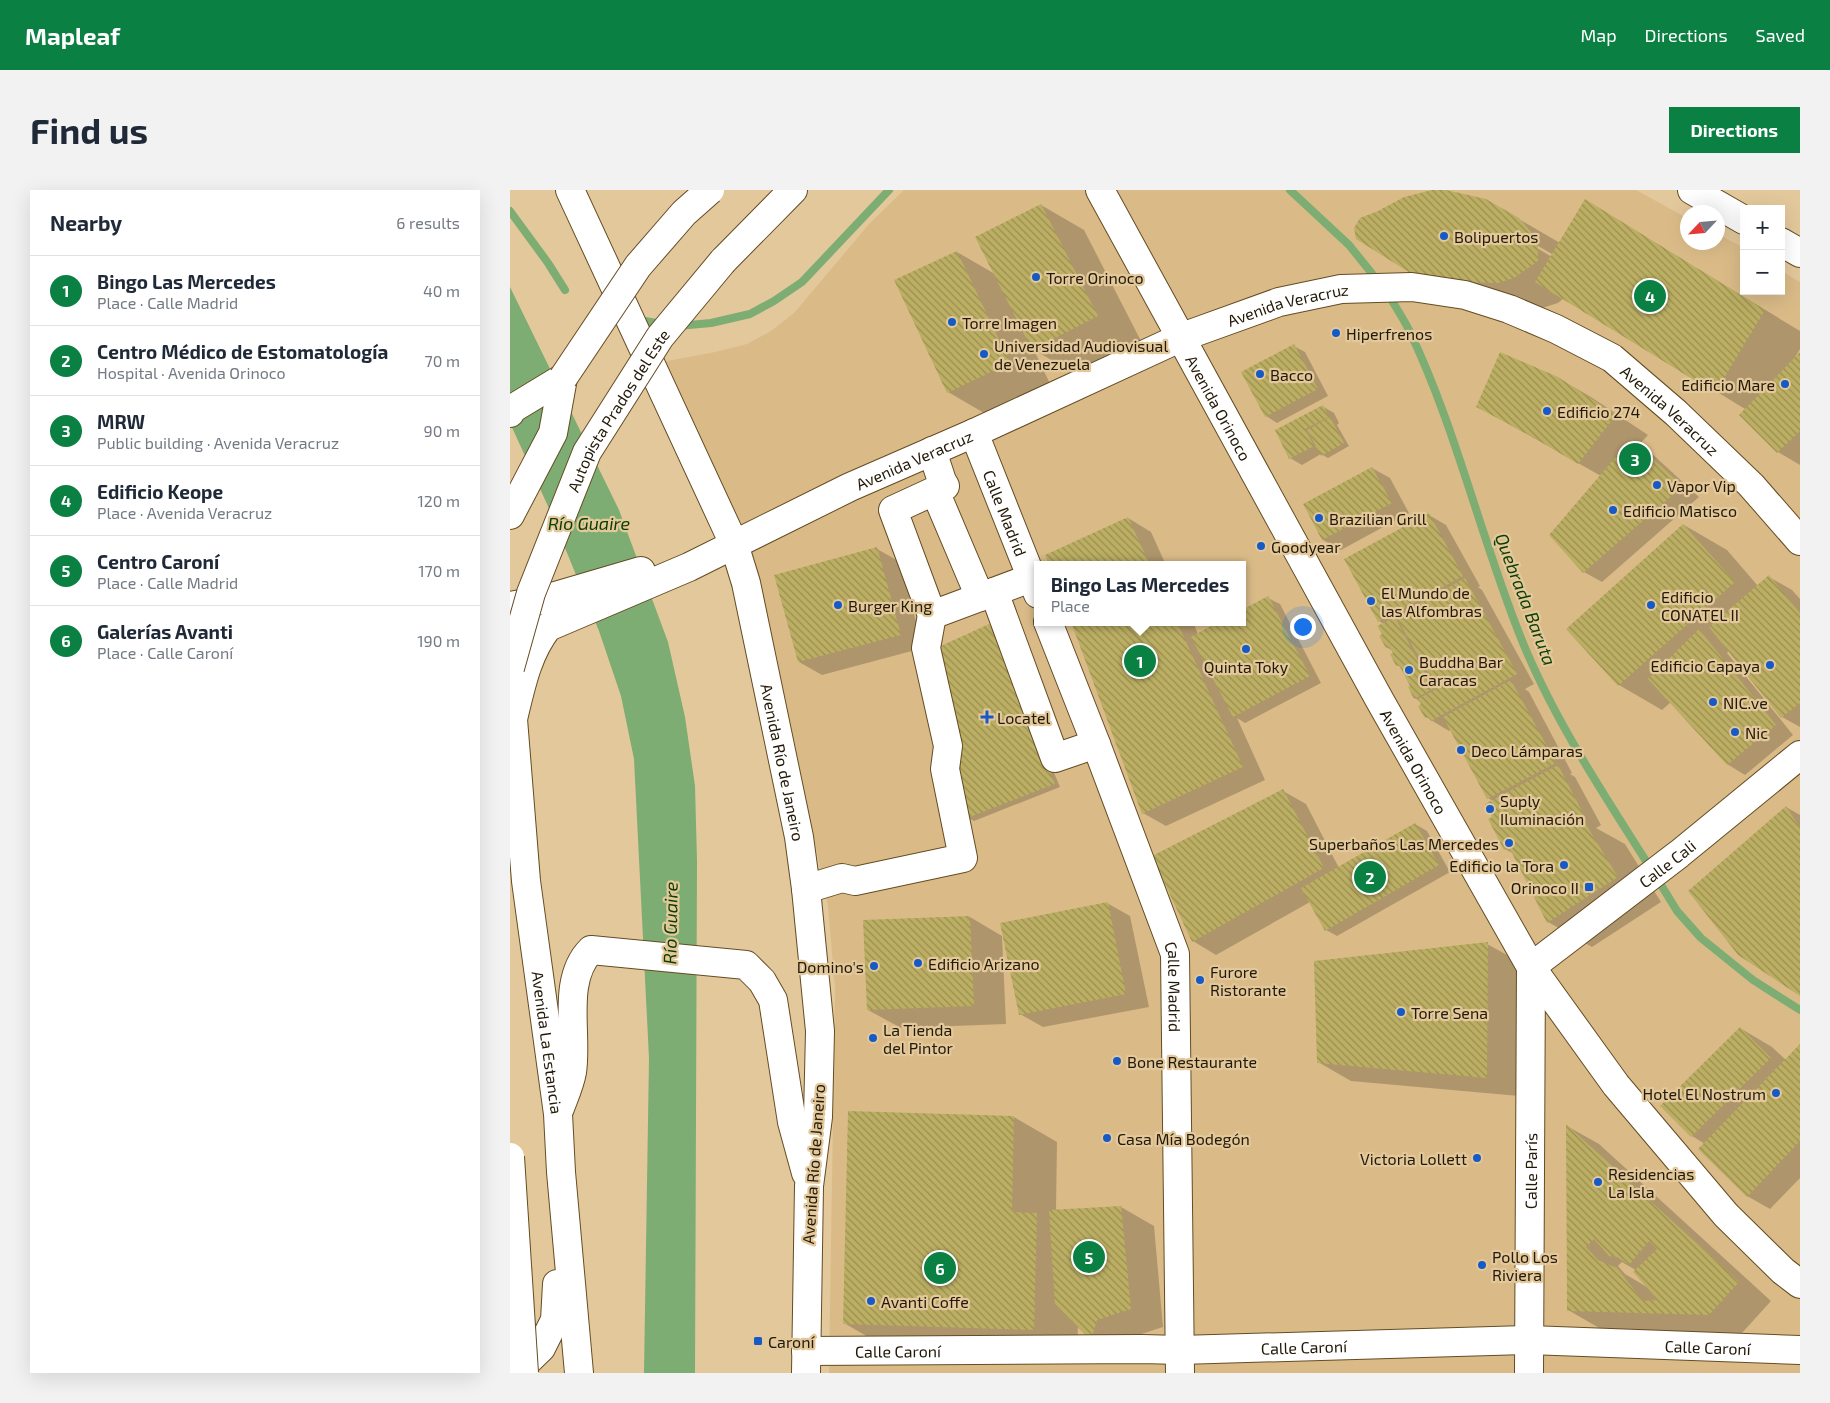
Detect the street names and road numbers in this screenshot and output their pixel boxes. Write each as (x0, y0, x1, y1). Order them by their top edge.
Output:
street label: Avenida Veracruz (1225, 279, 1349, 329)
street label: Autopista Prados del Este (563, 325, 673, 494)
street label: Avenida Orinoco (1183, 351, 1256, 464)
street label: Avenida Veracruz (1617, 361, 1723, 459)
street label: Avenida Veracruz (853, 425, 975, 493)
street label: Calle Madrid (980, 467, 1031, 559)
street label: Avenida Río de Janeiro (758, 682, 809, 843)
street label: Avenida Orinoco (1377, 705, 1452, 817)
street label: Calle Cali (1635, 835, 1699, 891)
street label: Calle Madrid (1162, 938, 1185, 1032)
street label: Avenida La Estancia (529, 970, 567, 1115)
street label: Avenida Río de Janeiro (798, 1083, 828, 1245)
street label: Calle París (1520, 1133, 1540, 1209)
street label: Calle Caroní (1261, 1336, 1348, 1357)
street label: Calle Caroní (1664, 1336, 1752, 1358)
street label: Calle Caroní (855, 1341, 942, 1360)

